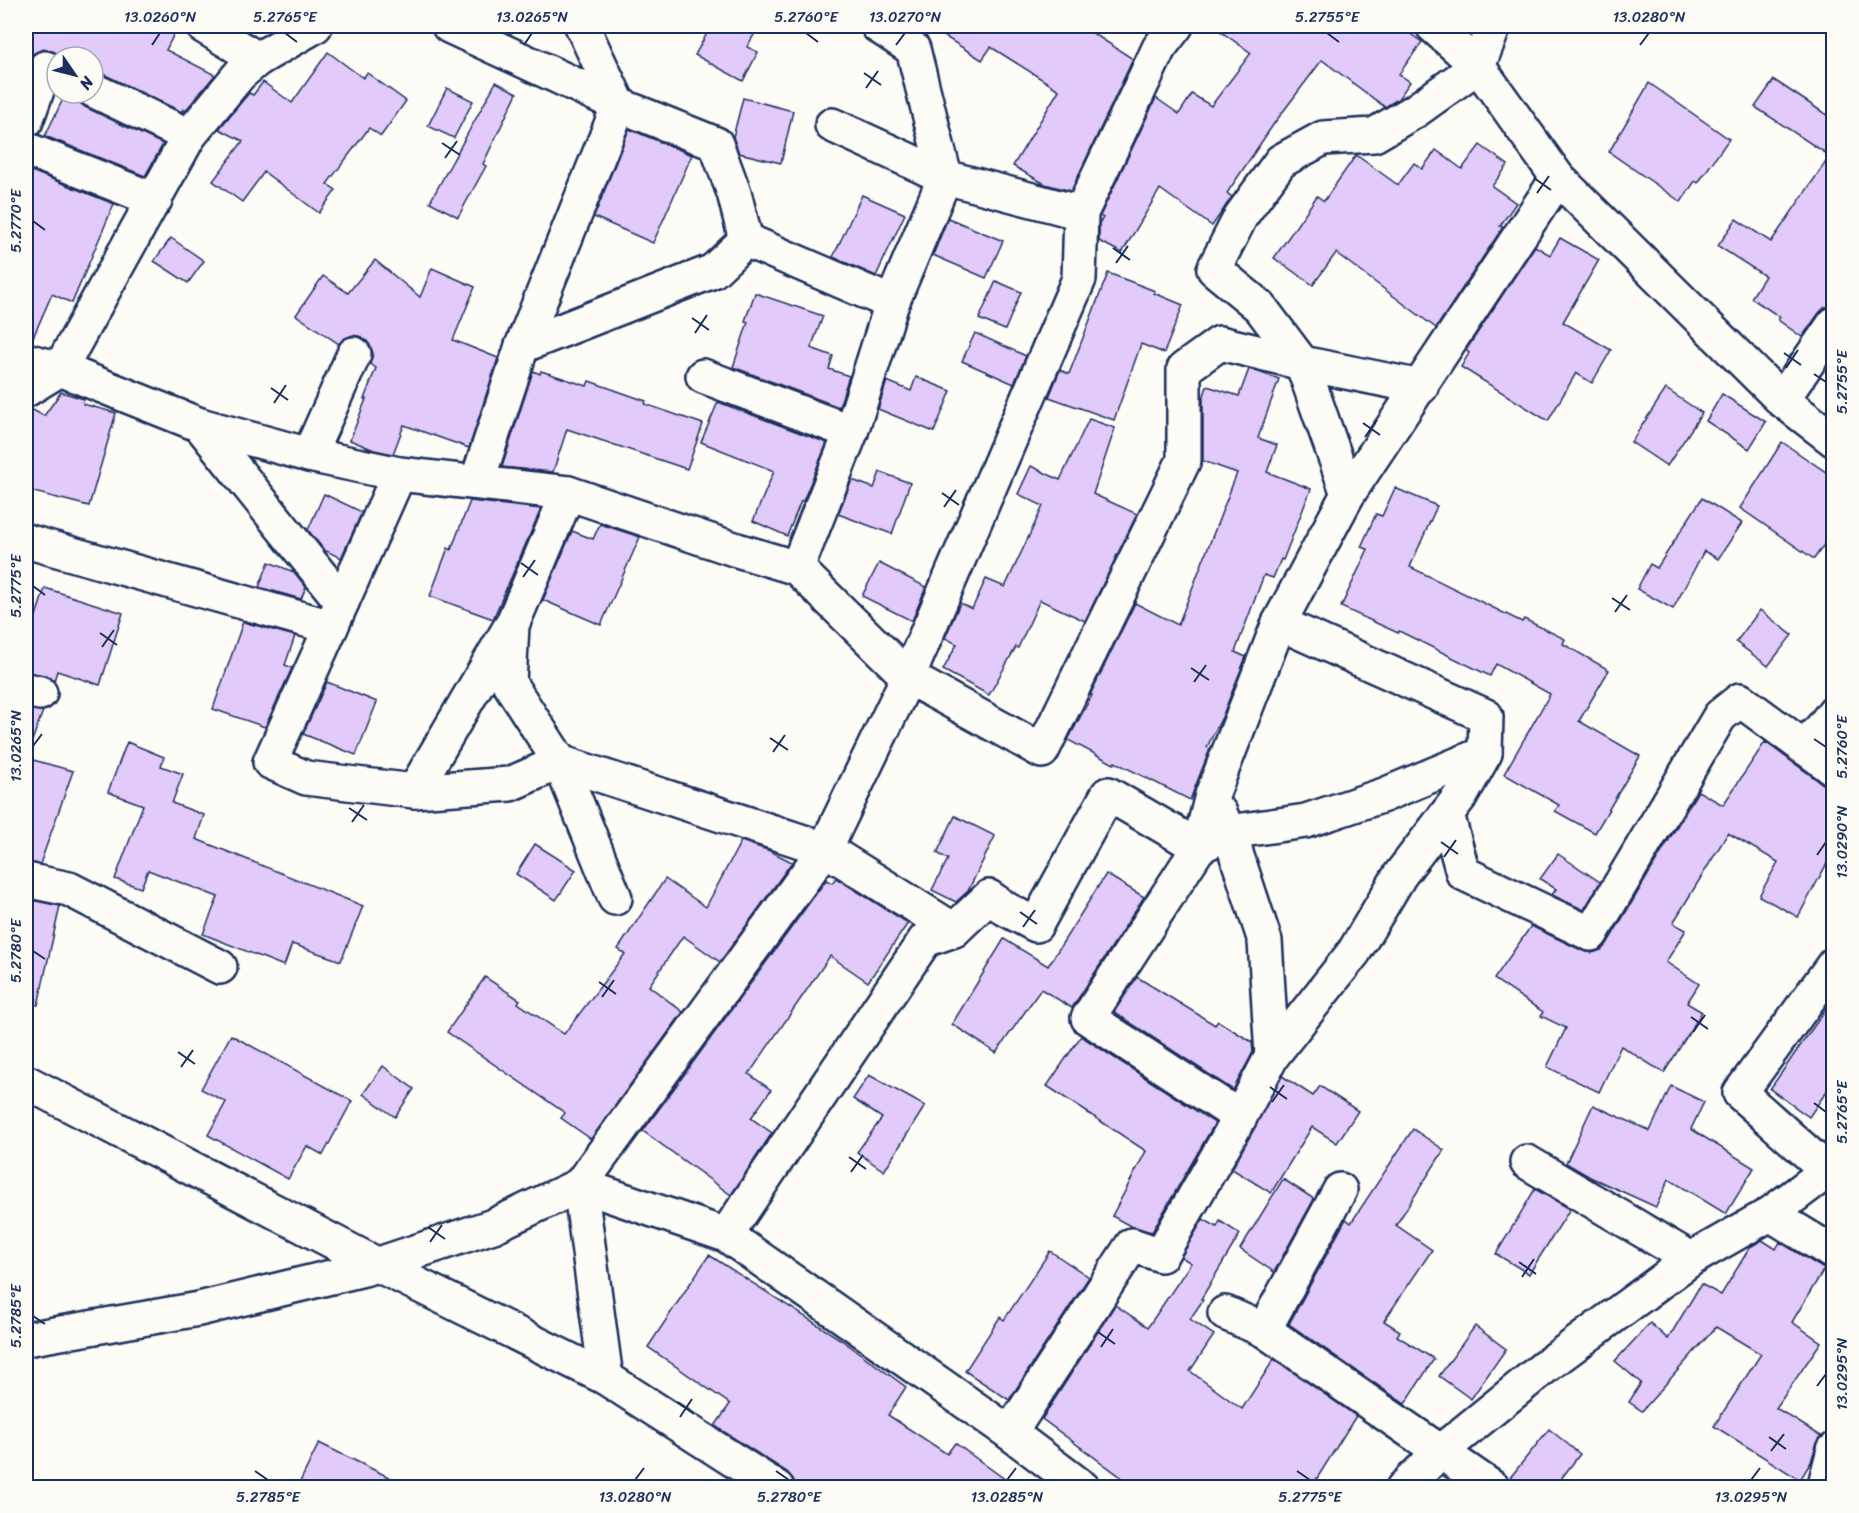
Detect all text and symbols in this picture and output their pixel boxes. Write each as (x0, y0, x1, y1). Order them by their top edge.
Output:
text: 13.0260°N (124, 4, 197, 30)
text: 5.2765°E (253, 4, 318, 30)
text: 13.0265°N (496, 4, 569, 30)
text: 5.2760°E (774, 4, 839, 30)
text: 13.0270°N (869, 4, 942, 30)
text: 5.2755°E (1295, 4, 1361, 30)
text: 13.0280°N (1613, 4, 1686, 30)
north arrow (45, 45, 105, 105)
text: N (71, 70, 103, 97)
text: 5.2770°E (3, 187, 29, 253)
text: 5.2755°E (1829, 348, 1855, 414)
text: 5.2775°E (3, 553, 29, 618)
text: 13.0265°N (3, 709, 29, 782)
text: 5.2760°E (1829, 714, 1855, 779)
text: 13.0290°N (1829, 805, 1855, 878)
text: 5.2780°E (3, 917, 29, 983)
text: 5.2765°E (1829, 1079, 1855, 1144)
text: 5.2785°E (3, 1282, 29, 1348)
text: 13.0295°N (1829, 1337, 1855, 1410)
text: 5.2785°E (236, 1484, 302, 1510)
text: 13.0280°N (599, 1484, 672, 1510)
text: 5.2780°E (757, 1484, 823, 1510)
text: 13.0285°N (971, 1484, 1044, 1510)
text: 5.2775°E (1278, 1484, 1343, 1510)
text: 13.0295°N (1715, 1484, 1788, 1510)

